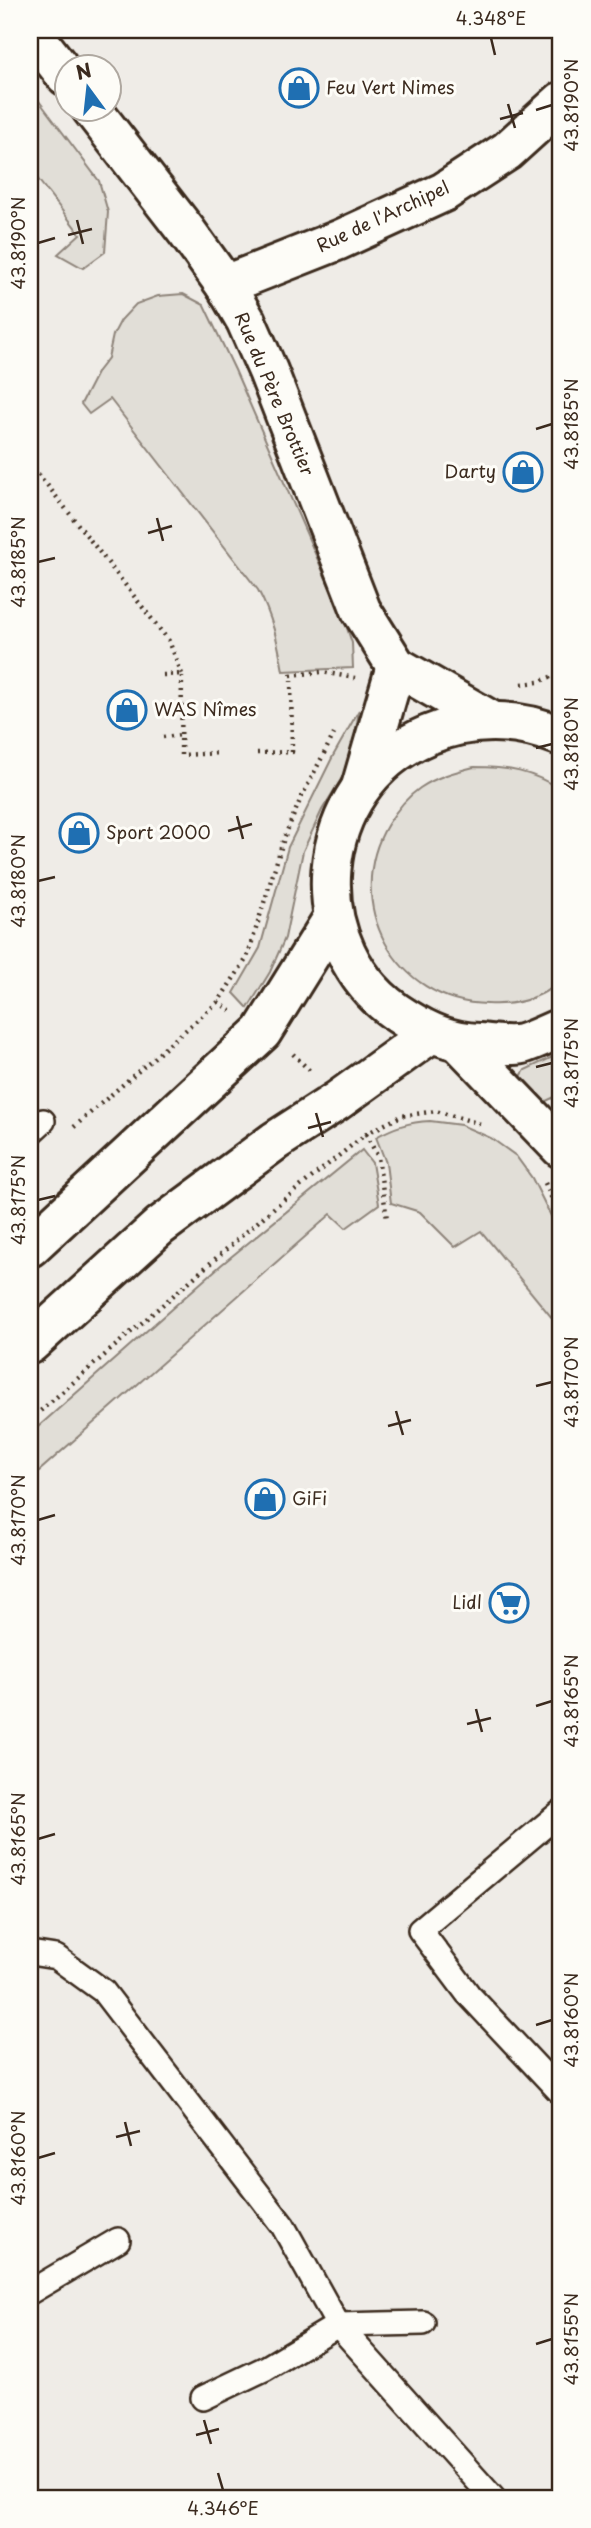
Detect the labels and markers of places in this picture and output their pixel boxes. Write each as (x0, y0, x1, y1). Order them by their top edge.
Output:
shop icon: Feu Vert Nimes (278, 67, 320, 109)
place label: Feu Vert Nimes (326, 73, 454, 100)
shop icon: Darty (502, 451, 544, 493)
place label: Darty (445, 457, 496, 484)
shop icon: WAS Nîmes (106, 689, 148, 731)
place label: WAS Nîmes (154, 695, 256, 722)
shop icon: Sport 2000 (58, 812, 100, 854)
place label: Sport 2000 (106, 818, 211, 845)
shop icon: GiFi (244, 1478, 286, 1520)
place label: GiFi (292, 1484, 327, 1511)
supermarket icon: Lidl (488, 1582, 530, 1624)
place label: Lidl (452, 1588, 482, 1615)

